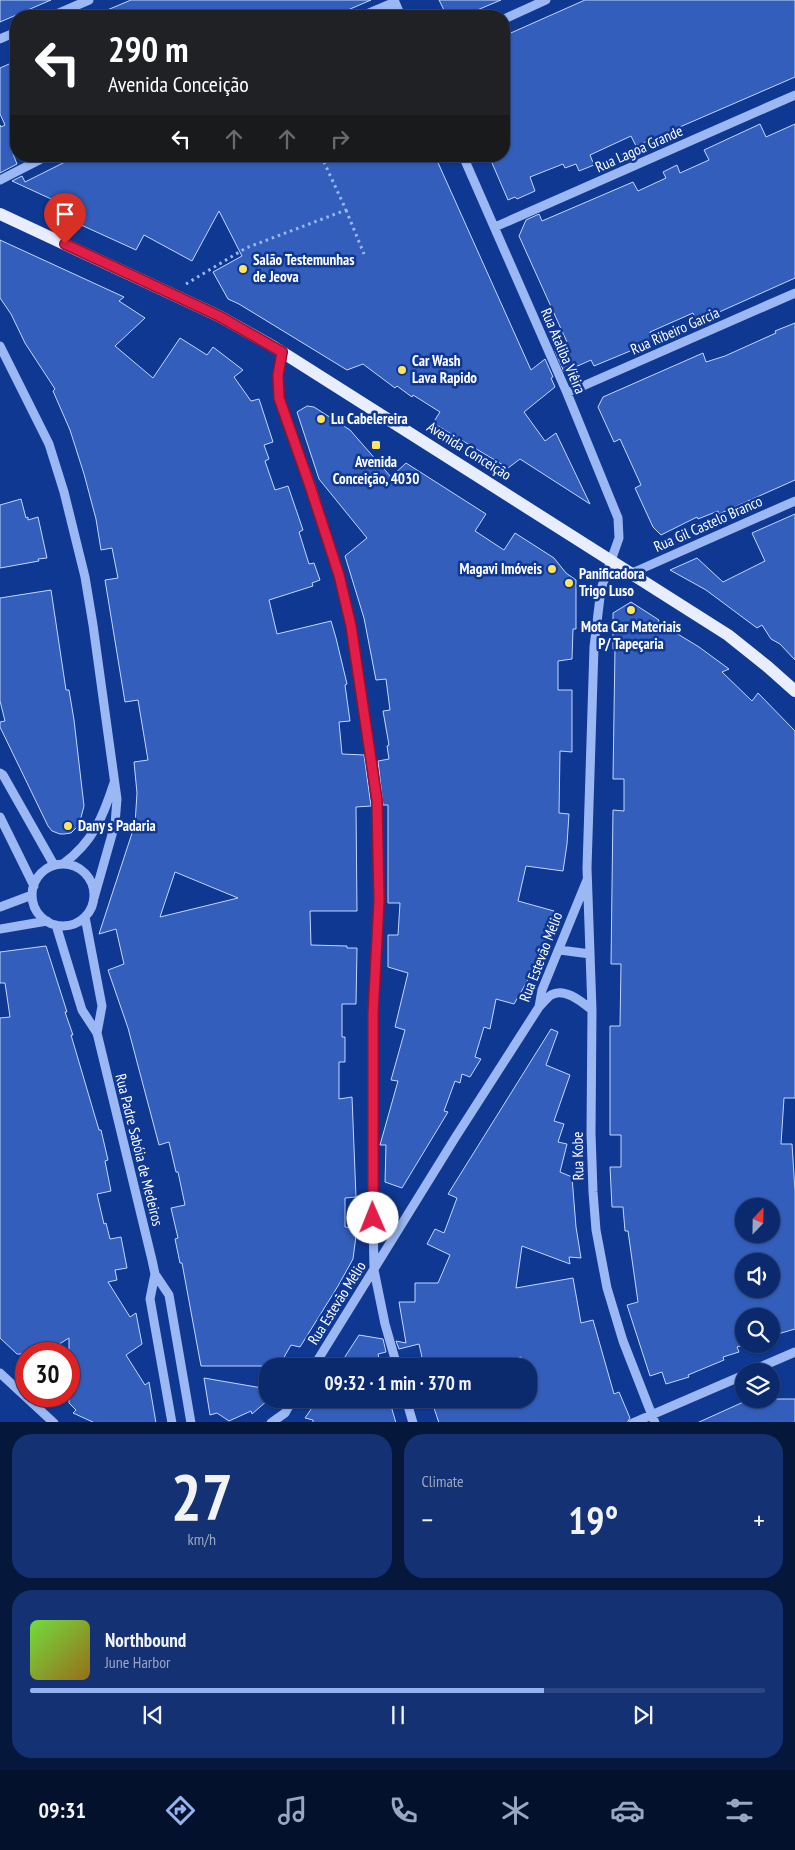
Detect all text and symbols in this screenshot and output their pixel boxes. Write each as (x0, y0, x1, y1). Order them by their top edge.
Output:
text: 290 m (108, 26, 189, 72)
icon: left (25, 30, 90, 95)
text: Avenida Conceição (108, 70, 249, 98)
street label: Rua Lagoa Grande (592, 121, 686, 176)
icon: left (167, 125, 195, 153)
icon: ahead (220, 125, 248, 153)
icon: ahead (273, 125, 301, 153)
icon: right (326, 125, 354, 153)
pin (44, 193, 86, 244)
icon: arrive (51, 200, 79, 228)
place label: Salão Testemunhas de Jeova (253, 250, 354, 286)
marker: Salão Testemunhas de Jeova (237, 263, 249, 275)
street label: Rua Ribeiro Garcia (627, 303, 722, 359)
street label: Rua Ataliba Viêira (537, 305, 590, 397)
place label: Car Wash Lava Rapido (412, 351, 477, 387)
marker: Car Wash Lava Rapido (396, 364, 408, 376)
place label: Lu Cabelereira (331, 409, 408, 428)
marker: Lu Cabelereira (315, 413, 327, 425)
street label: Avenida Conceição (424, 417, 515, 484)
marker: Avenida Conceição, 4030 (370, 439, 382, 451)
place label: Avenida Conceição, 4030 (333, 452, 419, 488)
street label: Rua Gil Castelo Branco (651, 491, 765, 556)
place label: Magavi Imóveis (460, 559, 542, 578)
marker: Magavi Imóveis (546, 563, 558, 575)
place label: Panificadora Trigo Luso (579, 564, 644, 600)
marker: Panificadora Trigo Luso (563, 577, 575, 589)
marker: Mota Car Materiais P/ Tapeçaria (625, 604, 637, 616)
place label: Mota Car Materiais P/ Tapeçaria (581, 617, 681, 653)
place label: Dany s Padaria (78, 816, 156, 835)
marker: Dany s Padaria (62, 820, 74, 832)
street label: Rua Estevão Mélio (515, 909, 566, 1004)
street label: Rua Padre Sabóia de Medeiros (111, 1072, 168, 1228)
street label: Rua Kobe (568, 1131, 587, 1181)
position arrow (346, 1191, 398, 1243)
north arrow (735, 1198, 780, 1242)
map controls (735, 1198, 780, 1408)
button: sound (735, 1253, 780, 1298)
street label: Rua Estevão Mélio (303, 1257, 370, 1348)
button: search (735, 1308, 780, 1353)
speed limit sign: 30 (15, 1342, 80, 1407)
button: layers (735, 1363, 780, 1408)
text: 09:32 · 1 min · 370 m (325, 1371, 471, 1395)
text: 27 (171, 1454, 233, 1538)
text: Climate (422, 1471, 464, 1491)
text: 19° (568, 1495, 618, 1544)
text: − (422, 1501, 433, 1538)
text: + (753, 1501, 765, 1538)
text: km/h (188, 1529, 216, 1549)
text: Northbound (105, 1628, 186, 1652)
text: June Harbor (105, 1652, 170, 1672)
icon: previous (139, 1701, 167, 1729)
icon: pause (384, 1701, 412, 1729)
icon: next (629, 1701, 657, 1729)
icon: directions (163, 1793, 198, 1828)
icon: music (275, 1793, 310, 1828)
icon: phone (386, 1793, 421, 1828)
icon: climate (498, 1793, 533, 1828)
icon: car (610, 1793, 645, 1828)
icon: filters (722, 1793, 757, 1828)
text: 09:31 (38, 1796, 86, 1824)

